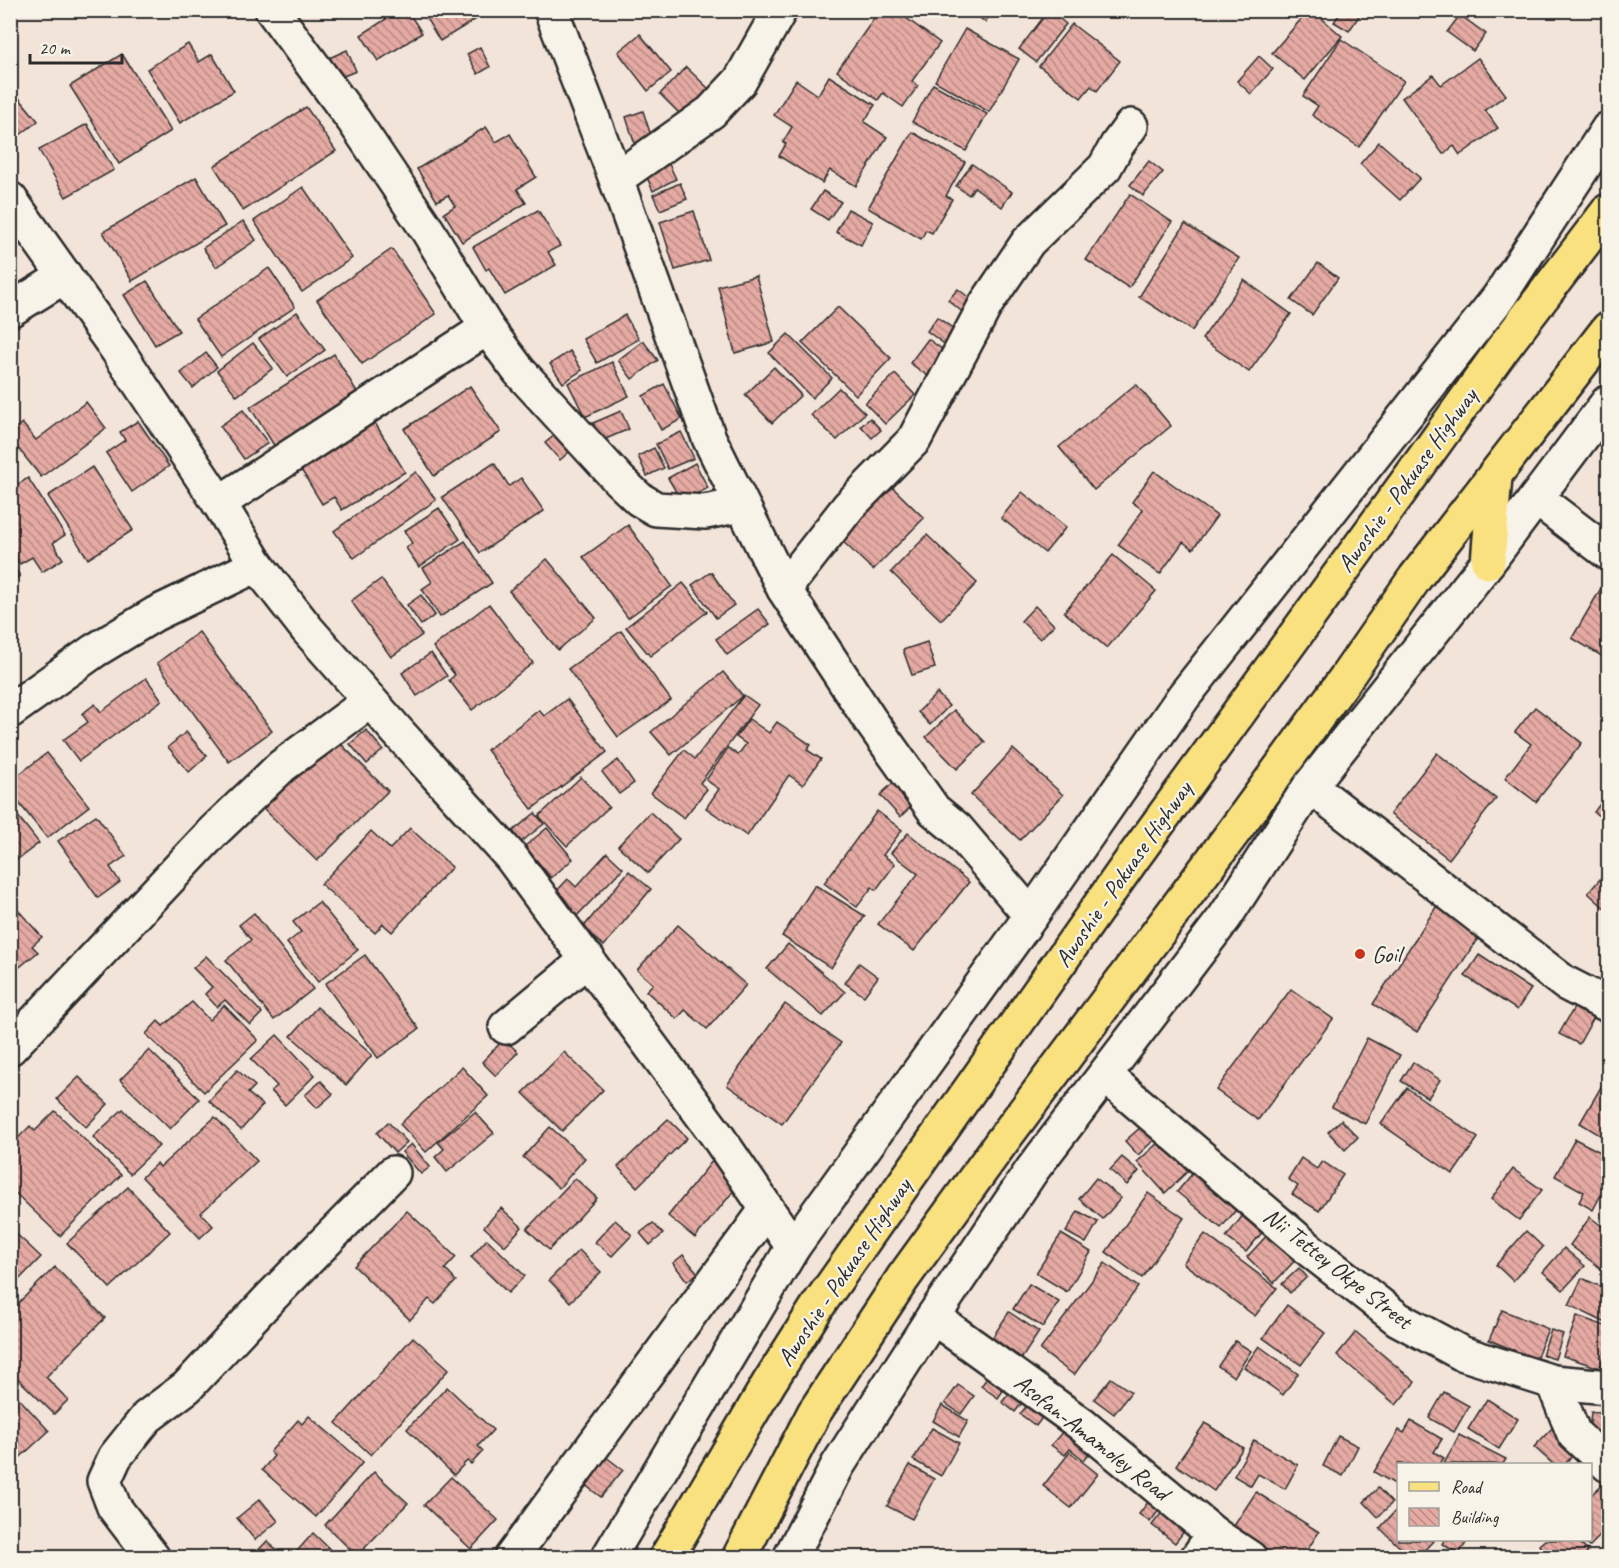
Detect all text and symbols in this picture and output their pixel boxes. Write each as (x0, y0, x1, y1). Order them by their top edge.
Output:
scale bar (30, 27, 122, 65)
text: 20 m (39, 37, 72, 59)
street label: Awoshie - Pokuase Highway (1330, 381, 1485, 578)
street label: Awoshie - Pokuase Highway (1048, 774, 1199, 973)
place label: Goil (1372, 939, 1405, 969)
marker: Goil (1353, 947, 1367, 961)
street label: Awoshie - Pokuase Highway (770, 1171, 919, 1372)
street label: Nii Tettey Okpe Street (1258, 1201, 1420, 1337)
street label: Asofan-Amamoley Road (1008, 1367, 1178, 1509)
legend (1397, 1463, 1592, 1541)
text: Road (1451, 1476, 1484, 1498)
text: Building (1451, 1506, 1500, 1528)

